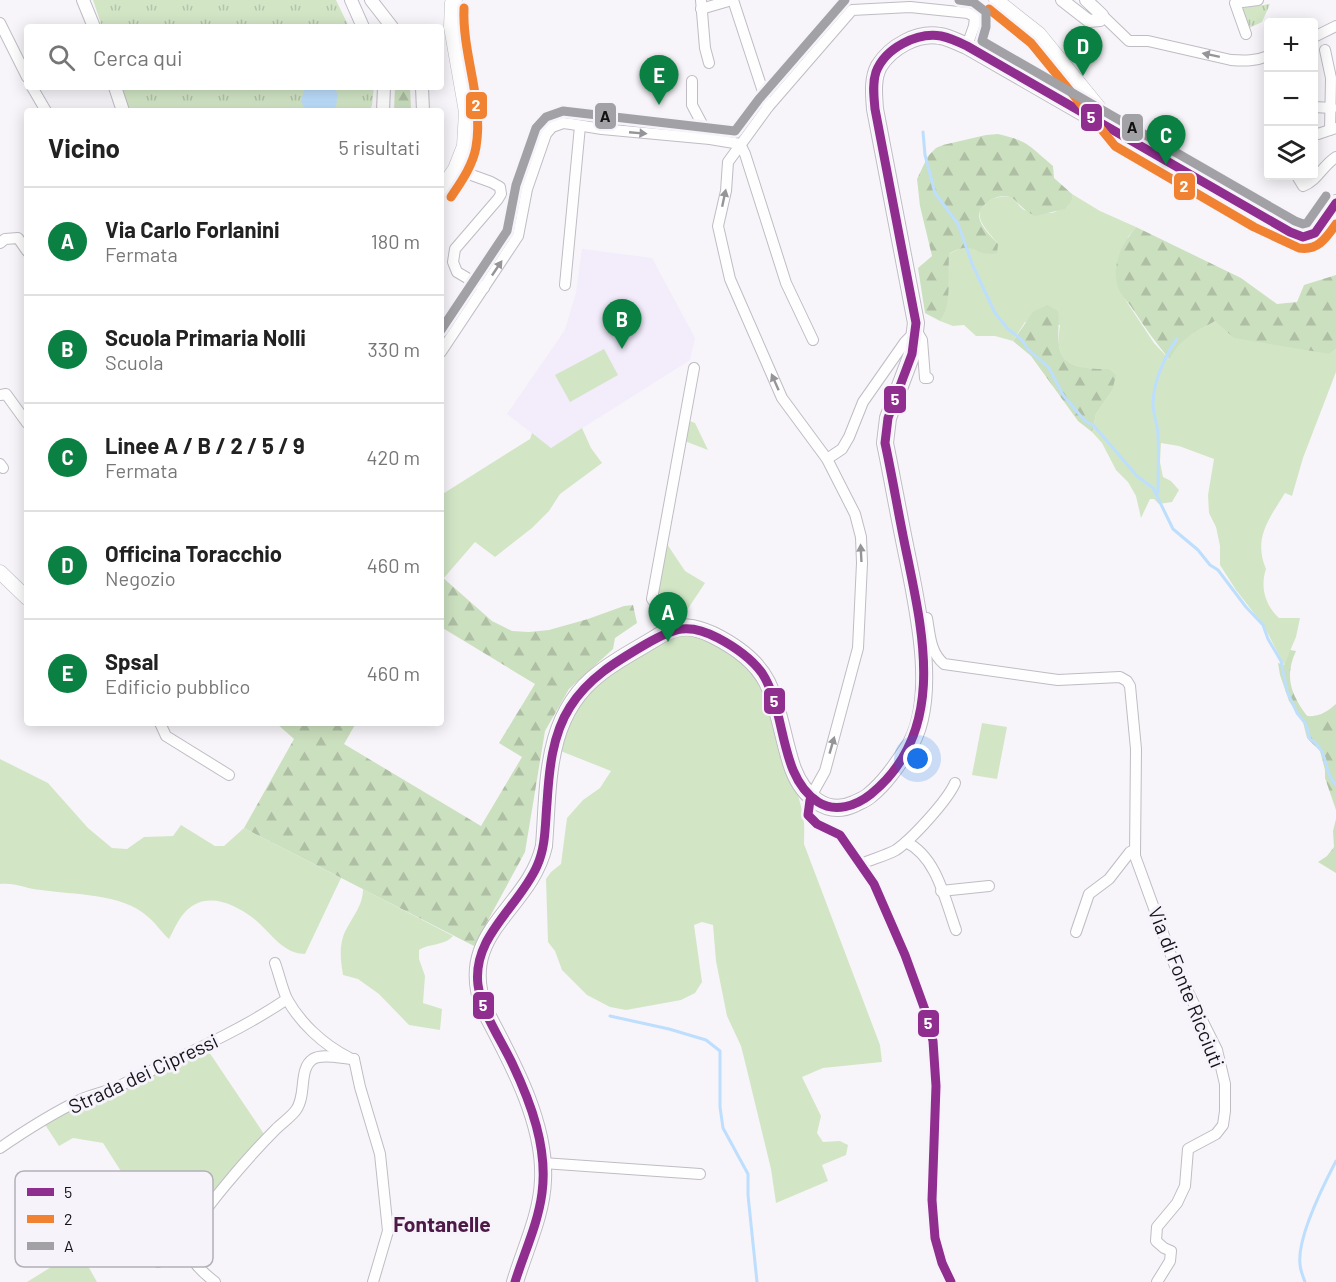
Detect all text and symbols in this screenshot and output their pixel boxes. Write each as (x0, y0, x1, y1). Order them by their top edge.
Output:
map controls (1264, 18, 1318, 180)
button: + (1264, 18, 1318, 72)
search box (24, 24, 444, 90)
pin: D (1064, 26, 1102, 76)
icon: search (45, 41, 78, 74)
text: Cerca qui (93, 44, 183, 70)
one-way arrow (1202, 50, 1221, 60)
pin: E (640, 56, 678, 105)
button: − (1264, 72, 1318, 126)
line badge: 2 (465, 91, 488, 120)
text: 2 (472, 95, 481, 114)
line badge: A (594, 102, 617, 130)
line badge: 5 (1080, 103, 1103, 132)
text: A (600, 106, 611, 125)
text: 5 (1087, 107, 1096, 126)
line badge: A (1121, 113, 1144, 142)
pin: C (1146, 116, 1186, 165)
text: A (1127, 117, 1138, 136)
button: layers (1264, 126, 1318, 180)
one-way arrow (629, 128, 648, 138)
text: Vicino (48, 132, 120, 163)
text: 5 risultati (339, 135, 420, 159)
line badge: 2 (1173, 172, 1196, 201)
text: 2 (1180, 176, 1189, 195)
one-way arrow (720, 189, 729, 208)
text: Via Carlo Forlanini (105, 216, 280, 242)
text: A (61, 229, 74, 253)
text: 180 m (371, 229, 420, 253)
text: Fermata (105, 242, 178, 266)
one-way arrow (491, 260, 502, 276)
pin: B (602, 300, 642, 349)
text: Scuola Primaria Nolli (105, 324, 306, 350)
text: B (61, 337, 74, 361)
text: 330 m (368, 337, 420, 361)
text: Scuola (105, 350, 164, 374)
one-way arrow (770, 372, 780, 390)
line badge: 5 (883, 385, 907, 414)
text: 5 (891, 389, 900, 408)
text: Linee A / B / 2 / 5 / 9 (105, 432, 305, 458)
text: C (61, 445, 74, 469)
text: 420 m (366, 445, 420, 469)
text: Fermata (105, 458, 178, 482)
text: Officina Toracchio (105, 540, 282, 566)
one-way arrow (857, 544, 866, 563)
text: D (61, 553, 74, 577)
text: 460 m (367, 553, 420, 577)
text: Negozio (105, 566, 176, 590)
pin: A (648, 592, 688, 642)
text: Spsal (105, 648, 159, 674)
text: E (62, 661, 73, 685)
text: 460 m (367, 661, 420, 685)
text: Edificio pubblico (105, 674, 250, 698)
line badge: 5 (763, 687, 786, 715)
text: 5 (770, 691, 779, 710)
one-way arrow (828, 736, 838, 754)
your location (903, 744, 932, 773)
street label: Via di Fonte Ricciuti (1144, 903, 1230, 1071)
line badge: 5 (472, 991, 495, 1020)
text: 5 (479, 995, 488, 1014)
line badge: 5 (917, 1009, 940, 1038)
text: 5 (924, 1013, 933, 1032)
street label: Strada dei Cipressi (64, 1028, 222, 1118)
legend (15, 1171, 213, 1267)
text: 5 (64, 1182, 72, 1201)
text: 2 (64, 1209, 73, 1228)
district label: Fontanelle (393, 1211, 491, 1236)
text: A (64, 1236, 74, 1255)

